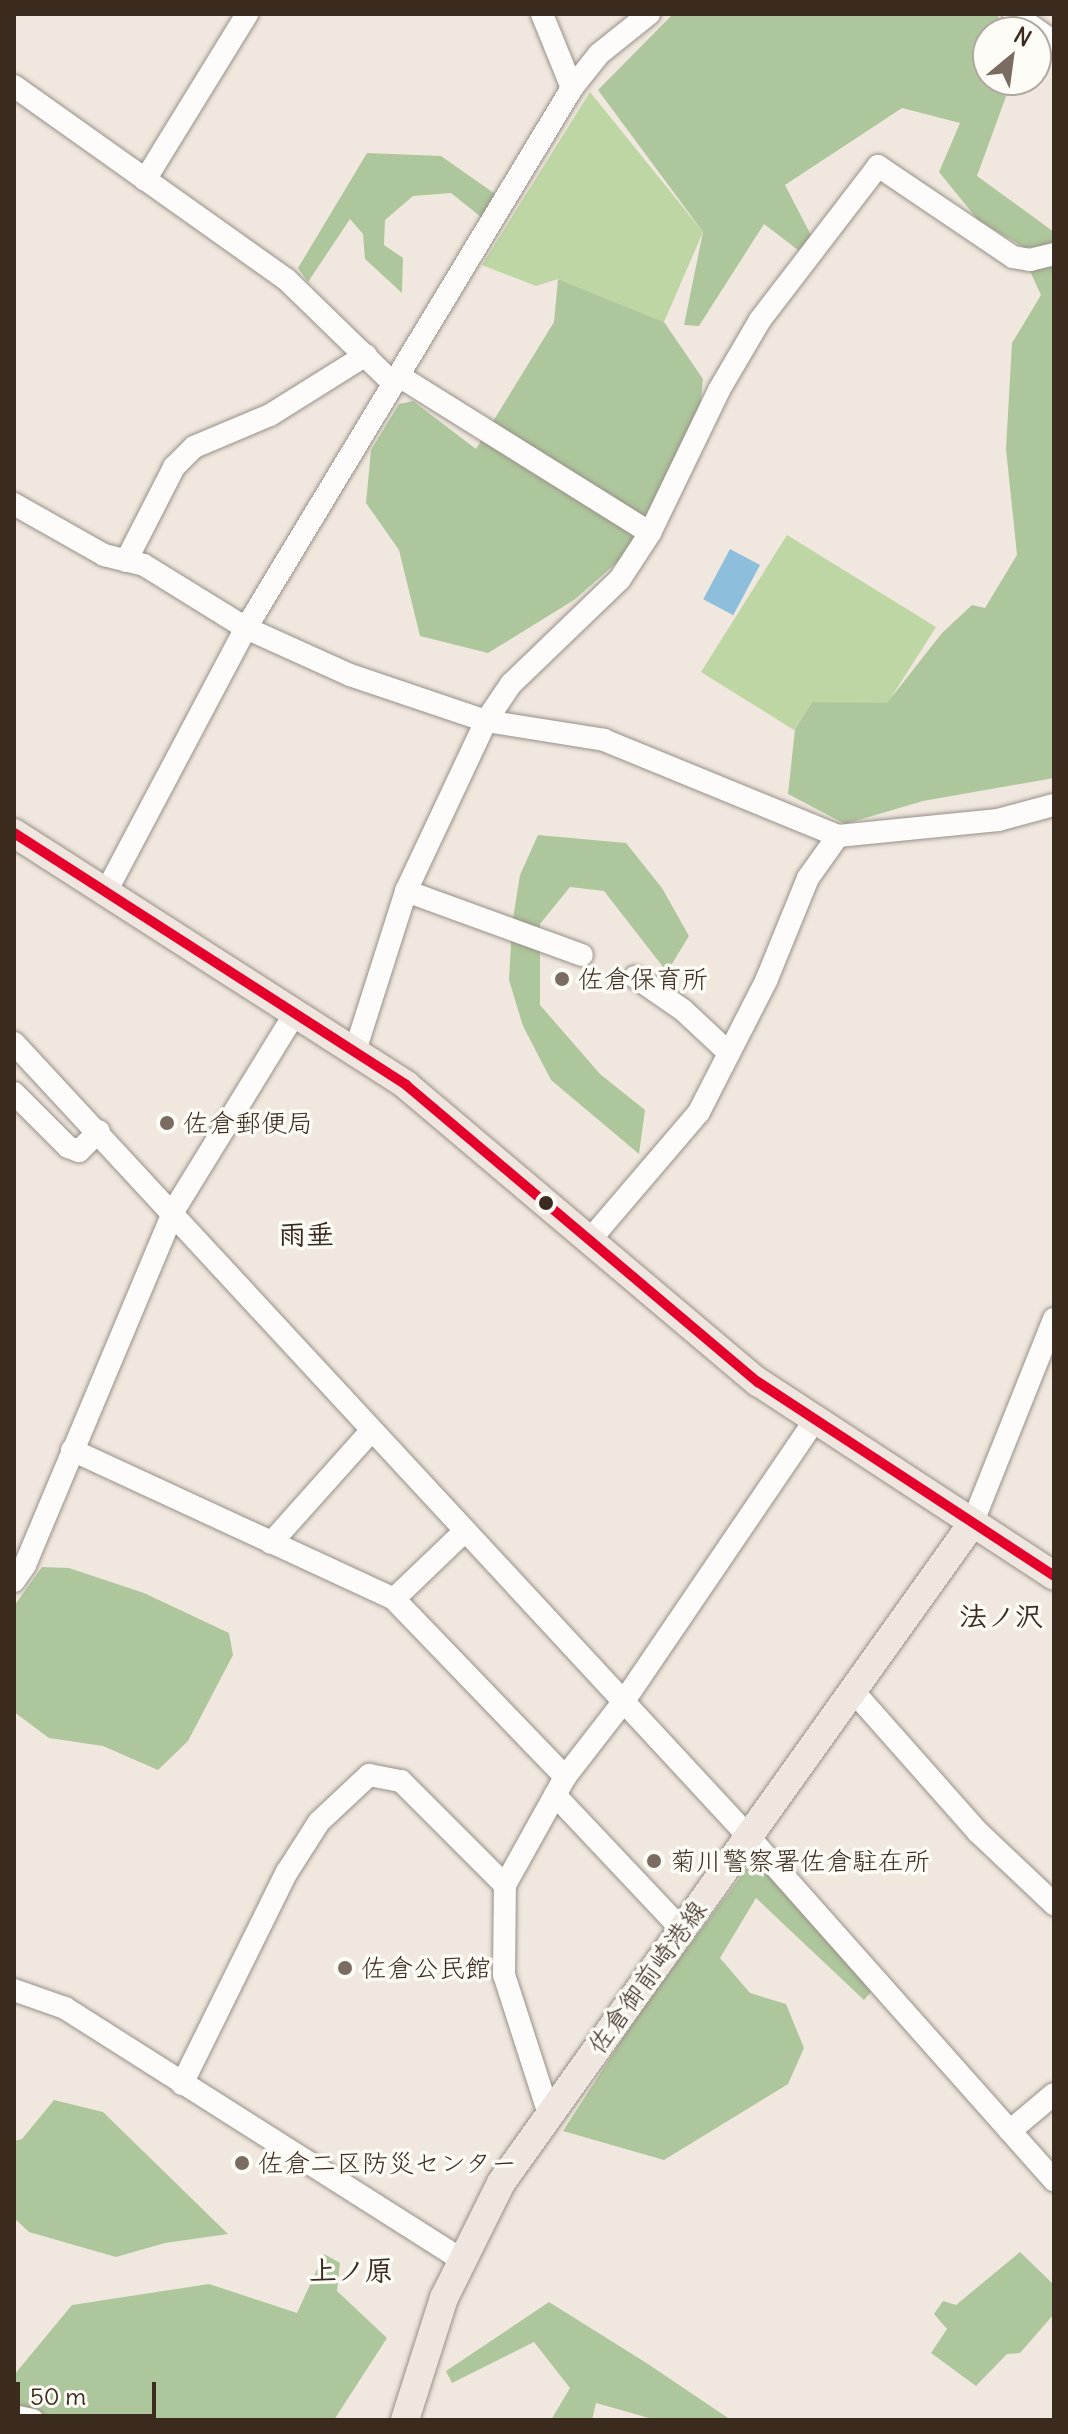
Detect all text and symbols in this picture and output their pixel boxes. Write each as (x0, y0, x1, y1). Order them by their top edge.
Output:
north arrow (972, 16, 1052, 96)
text: N (1009, 21, 1036, 53)
place label: 佐倉保育所 (578, 963, 708, 995)
marker: 佐倉保育所 (553, 970, 571, 988)
place label: 佐倉郵便局 (183, 1107, 313, 1139)
marker: 佐倉郵便局 (158, 1114, 176, 1132)
unlabelled marker (538, 1195, 554, 1211)
district label: 雨垂 (278, 1217, 334, 1251)
district label: 法ノ沢 (959, 1599, 1043, 1633)
place label: 菊川警察署佐倉駐在所 (670, 1845, 930, 1877)
marker: 菊川警察署佐倉駐在所 (645, 1852, 663, 1870)
street label: 佐倉御前崎港線 (581, 1894, 713, 2060)
place label: 佐倉公民館 (361, 1952, 491, 1984)
marker: 佐倉公民館 (336, 1959, 354, 1977)
place label: 佐倉二区防災センター (258, 2147, 518, 2179)
marker: 佐倉二区防災センター (233, 2154, 251, 2172)
district label: 上ノ原 (309, 2253, 393, 2287)
scale bar (20, 2366, 160, 2416)
text: 50 m (30, 2381, 86, 2411)

